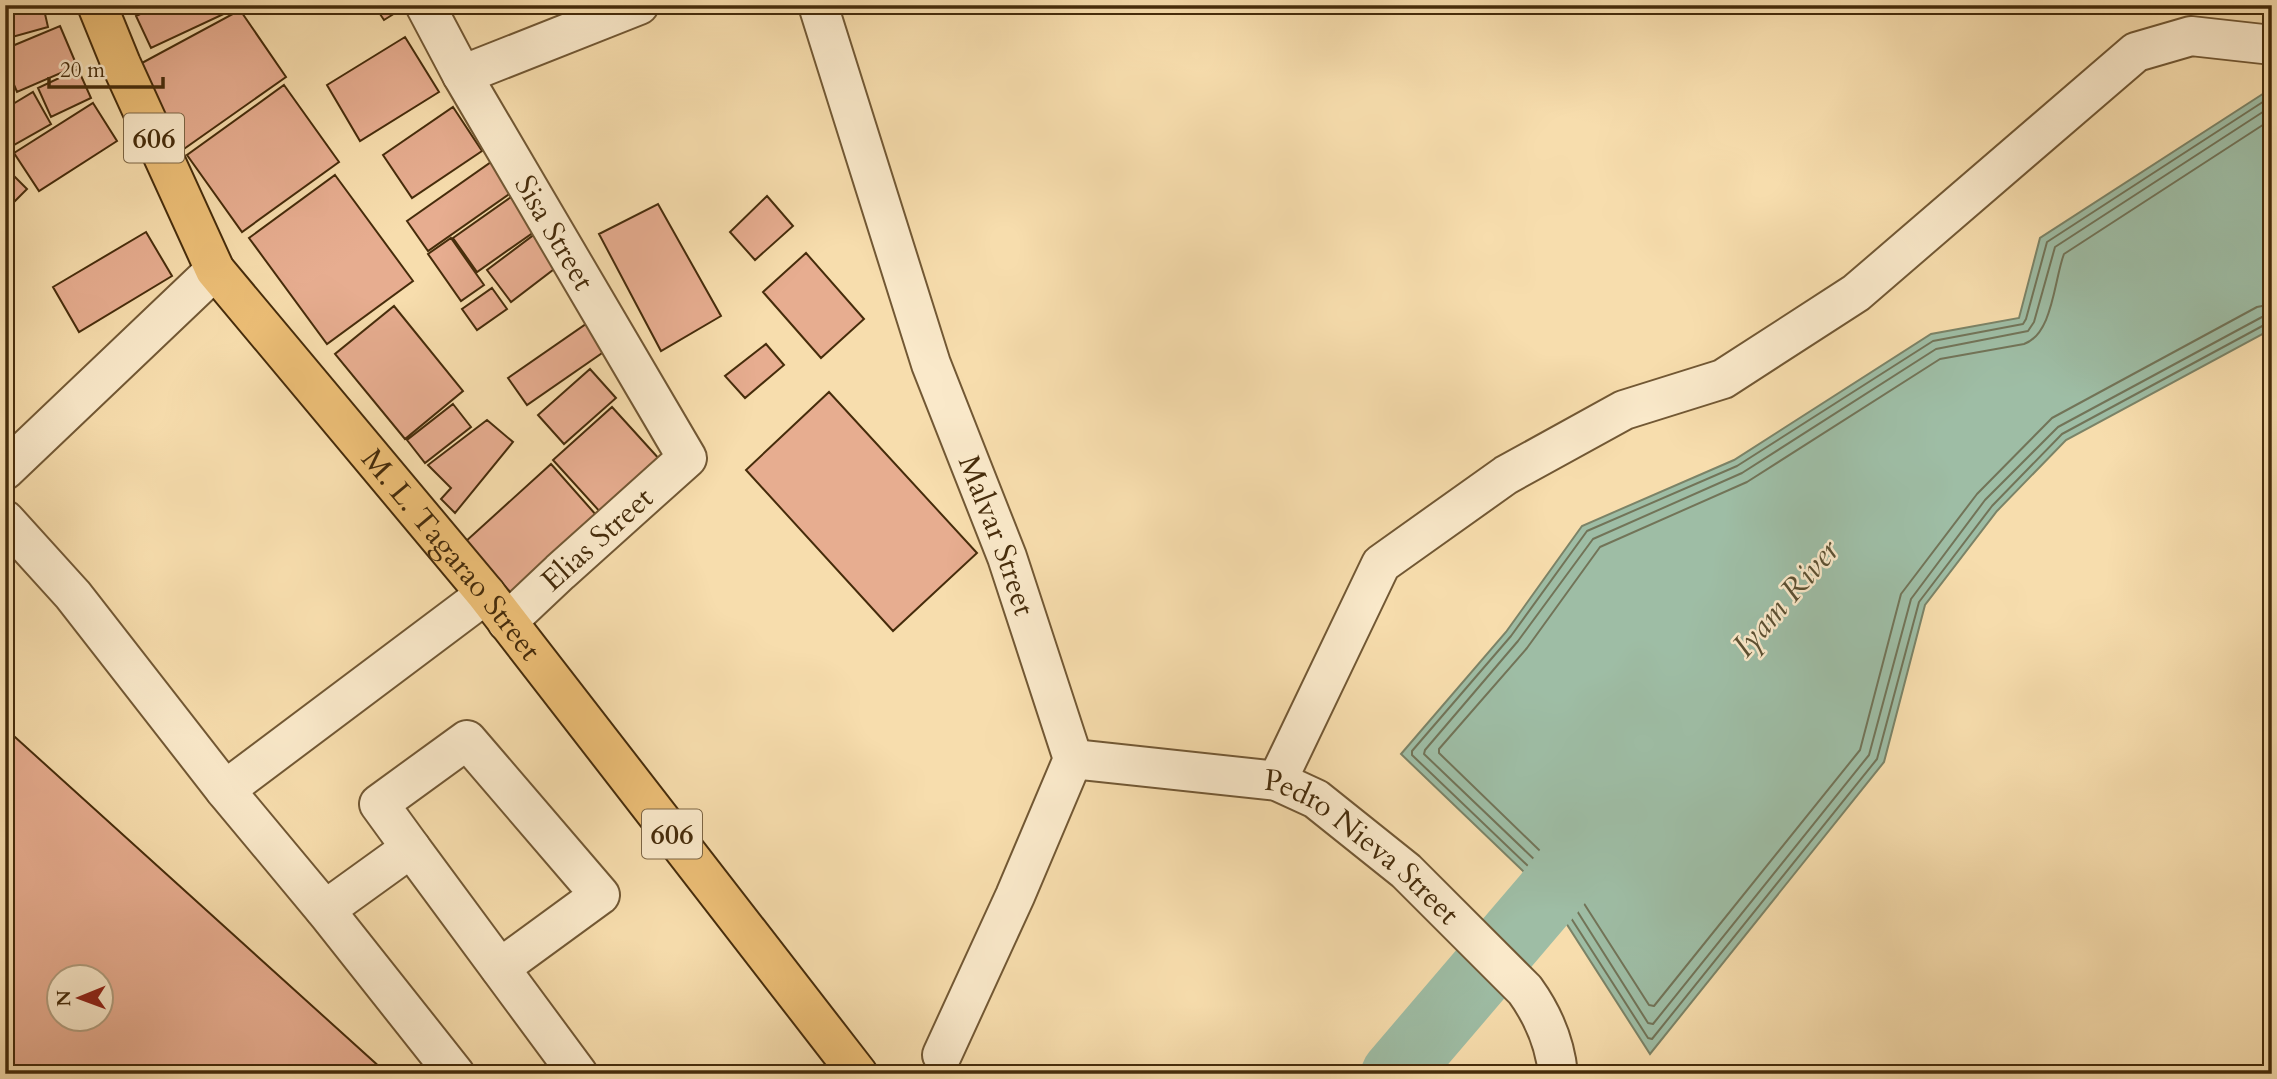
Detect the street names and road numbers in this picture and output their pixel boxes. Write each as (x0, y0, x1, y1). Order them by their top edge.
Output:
road number: 606 (124, 114, 184, 162)
street label: Sisa Street (504, 168, 604, 298)
street label: M. L. Tagarao Street (352, 440, 550, 670)
street label: Malvar Street (948, 449, 1045, 621)
street label: Elias Street (532, 478, 663, 601)
street label: Pedro Nieva Street (1262, 760, 1469, 934)
road number: 606 (642, 810, 702, 858)

